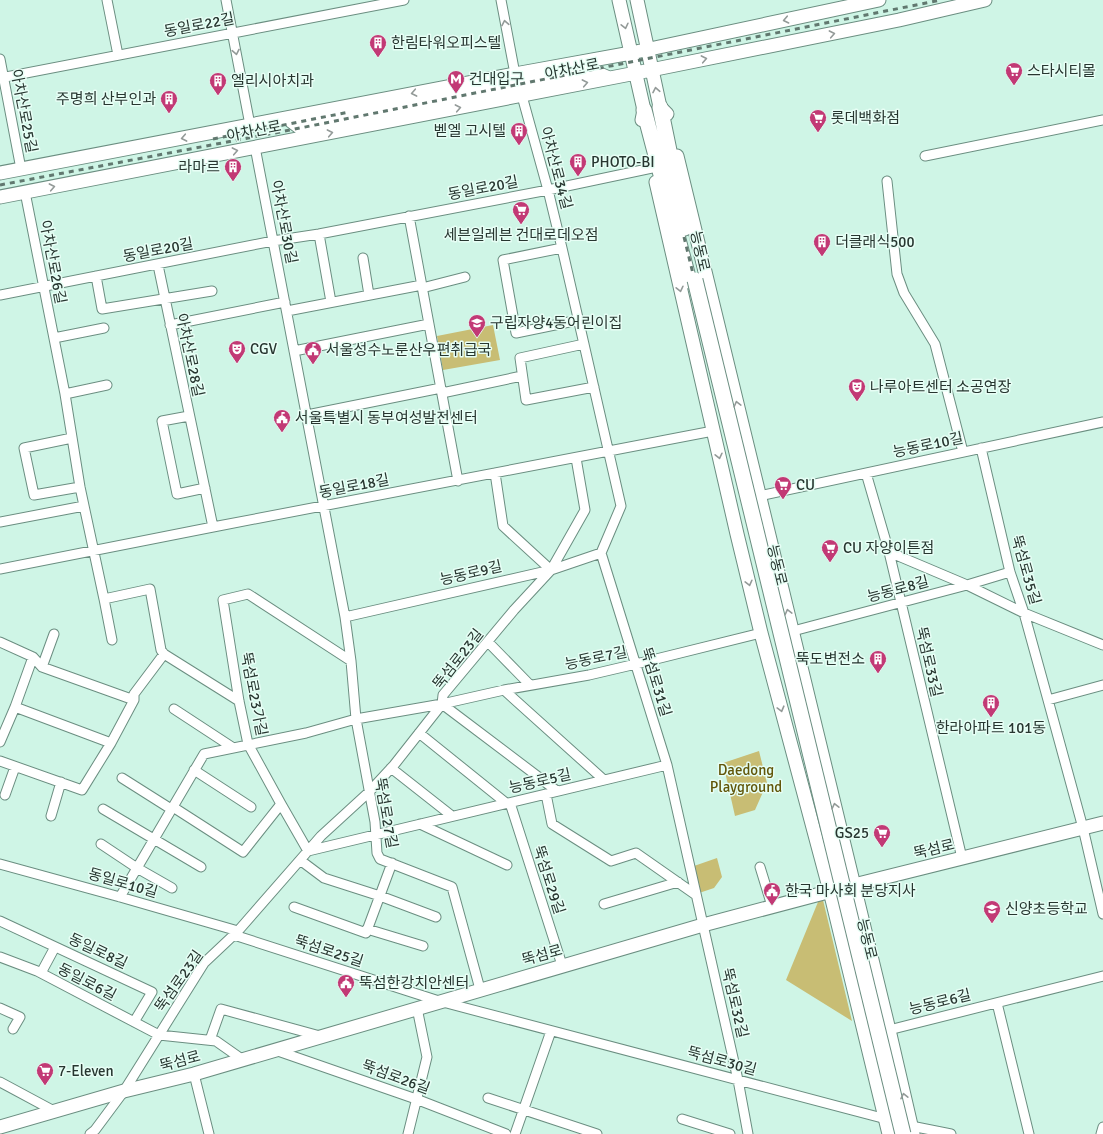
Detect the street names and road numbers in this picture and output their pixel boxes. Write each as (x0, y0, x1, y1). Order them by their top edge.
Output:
street label: 동일로22길 (162, 9, 236, 41)
street label: 아차산로 (543, 55, 601, 83)
street label: 아차산로25길 (7, 67, 41, 155)
street label: 아차산로 (225, 117, 283, 145)
street label: 아차산로34길 (536, 125, 576, 211)
street label: 동일로20길 (446, 172, 520, 204)
street label: 아차산로30길 (267, 178, 301, 266)
street label: 아차산로26길 (36, 218, 70, 306)
street label: 능동로 (687, 229, 713, 273)
street label: 동일로20길 (121, 234, 195, 266)
street label: 아차산로28길 (172, 311, 208, 399)
street label: 능동로10길 (891, 429, 965, 461)
street label: 동일로18길 (317, 470, 391, 502)
street label: 뚝섬로35길 (1008, 533, 1044, 607)
street label: 능동로 (763, 543, 791, 587)
street label: 능동로9길 (438, 557, 504, 589)
street label: 능동로8길 (865, 572, 931, 606)
street label: 뚝섬로23길 (429, 625, 487, 693)
street label: 뚝섬로33길 (912, 625, 946, 699)
street label: 능동로7길 (563, 643, 629, 673)
street label: 뚝섬로31길 (637, 645, 675, 719)
street label: 뚝섬로23가길 (237, 650, 271, 738)
street label: 능동로5길 (507, 765, 573, 797)
street label: 뚝섬로27길 (371, 776, 401, 850)
street label: 뚝섬로 (912, 835, 956, 863)
street label: 뚝섬로29길 (529, 843, 569, 917)
street label: 동일로10길 (86, 865, 160, 901)
street label: 능동로 (853, 917, 881, 961)
street label: 동일로8길 (66, 929, 130, 973)
street label: 뚝섬로25길 (292, 931, 366, 971)
street label: 뚝섬로 (520, 941, 564, 969)
street label: 뚝섬로23길 (151, 947, 207, 1015)
street label: 동일로6길 (55, 960, 119, 1004)
street label: 뚝섬로32길 (718, 966, 752, 1040)
street label: 능동로6길 (907, 986, 973, 1018)
street label: 뚝섬로30길 (685, 1043, 759, 1079)
street label: 뚝섬로 (158, 1047, 202, 1075)
street label: 뚝섬로26길 (359, 1056, 433, 1098)

